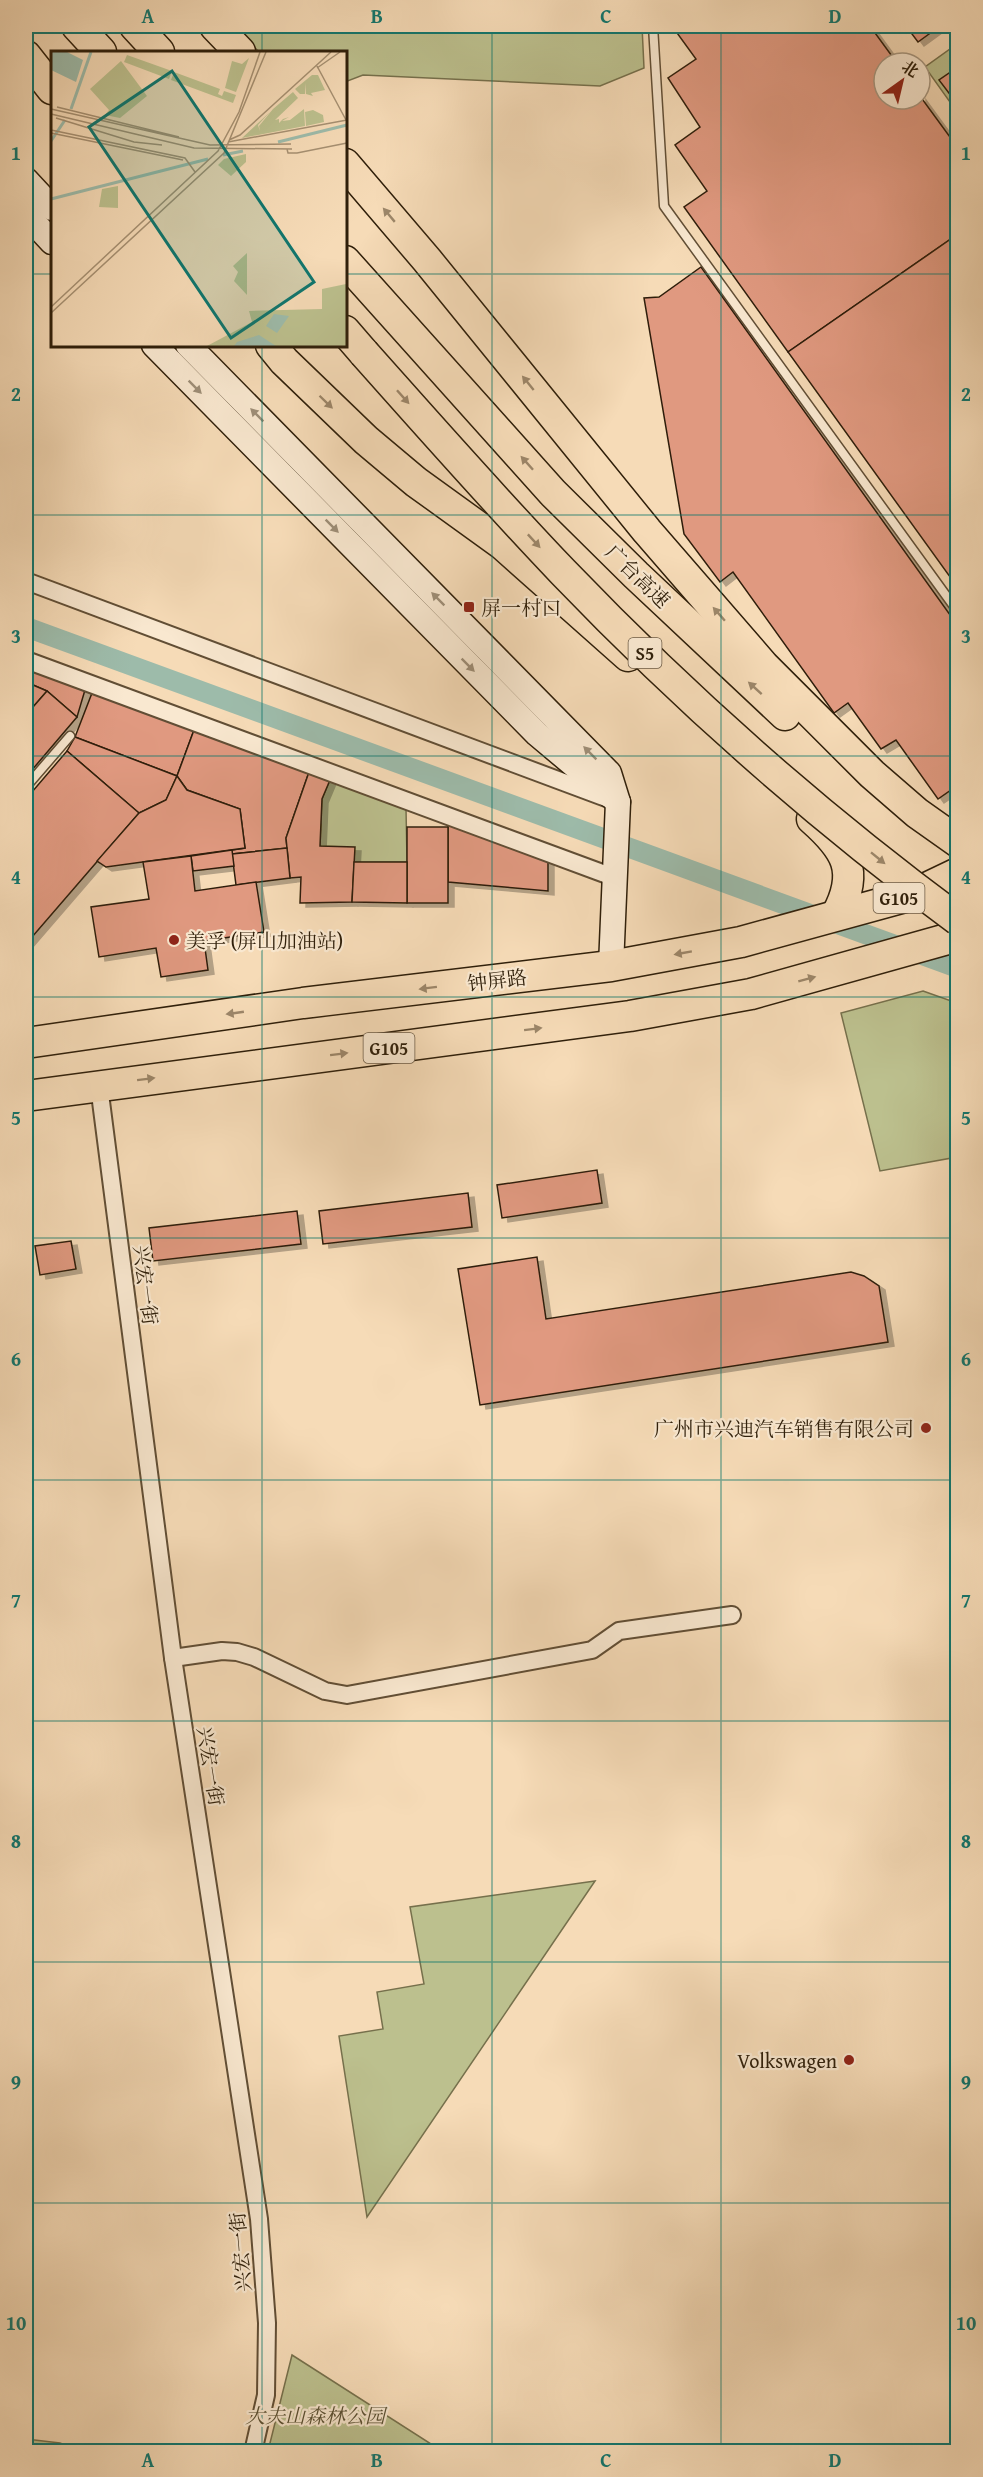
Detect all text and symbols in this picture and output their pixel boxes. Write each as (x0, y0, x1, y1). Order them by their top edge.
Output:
text: A (142, 1, 155, 30)
text: B (371, 1, 383, 30)
text: C (600, 1, 612, 30)
text: D (828, 1, 842, 30)
inset map (51, 51, 346, 346)
north arrow (872, 51, 932, 111)
text: 北 (897, 54, 924, 83)
text: 1 (11, 138, 21, 167)
text: 1 (961, 138, 971, 167)
one-way arrow (383, 207, 396, 223)
one-way arrow (522, 375, 534, 390)
text: 2 (11, 379, 21, 408)
one-way arrow (188, 379, 202, 394)
text: 2 (961, 379, 971, 408)
one-way arrow (396, 389, 409, 404)
one-way arrow (319, 394, 333, 408)
one-way arrow (250, 408, 264, 423)
one-way arrow (521, 456, 534, 471)
one-way arrow (324, 518, 338, 532)
one-way arrow (527, 534, 541, 548)
street label: 广台高速 (599, 538, 677, 614)
one-way arrow (431, 592, 445, 607)
place label: 屏一村口 (481, 593, 561, 622)
marker: 屏一村口 (462, 600, 476, 614)
one-way arrow (712, 606, 726, 621)
text: 3 (11, 621, 21, 650)
text: 3 (961, 621, 971, 650)
road number: S5 (628, 638, 662, 668)
one-way arrow (461, 657, 475, 671)
one-way arrow (748, 681, 763, 695)
one-way arrow (583, 747, 597, 761)
one-way arrow (870, 852, 886, 865)
text: 4 (11, 862, 21, 891)
text: 4 (961, 862, 971, 891)
road number: G105 (874, 883, 924, 913)
place label: 美孚 (屏山加油站) (186, 926, 343, 955)
marker: 美孚 (屏山加油站) (167, 933, 181, 947)
one-way arrow (674, 949, 693, 958)
street label: 钟屏路 (465, 962, 529, 998)
one-way arrow (798, 973, 816, 983)
one-way arrow (418, 983, 437, 993)
one-way arrow (225, 1009, 244, 1018)
one-way arrow (523, 1024, 542, 1033)
road number: G105 (364, 1033, 414, 1063)
one-way arrow (330, 1049, 349, 1059)
one-way arrow (136, 1075, 155, 1084)
text: 5 (11, 1103, 21, 1132)
text: 5 (961, 1103, 971, 1132)
street label: 兴宏一街 (127, 1244, 165, 1326)
text: 6 (11, 1344, 21, 1373)
text: 6 (961, 1344, 971, 1373)
place label: 广州市兴迪汽车销售有限公司 (654, 1414, 914, 1443)
marker: 广州市兴迪汽车销售有限公司 (919, 1421, 933, 1435)
text: 7 (11, 1585, 21, 1614)
text: 7 (961, 1585, 971, 1614)
street label: 兴宏一街 (190, 1724, 232, 1808)
text: 8 (11, 1826, 21, 1855)
text: 8 (961, 1826, 971, 1855)
place label: Volkswagen (737, 2046, 837, 2075)
marker: Volkswagen (842, 2053, 856, 2067)
text: 9 (11, 2067, 21, 2096)
text: 9 (961, 2067, 971, 2096)
street label: 兴宏一街 (222, 2211, 258, 2293)
text: 10 (6, 2308, 26, 2337)
text: 10 (956, 2308, 976, 2337)
park label: 大夫山森林公园 (245, 2401, 388, 2430)
text: A (142, 2445, 155, 2474)
text: B (371, 2445, 383, 2474)
text: C (600, 2445, 612, 2474)
text: D (828, 2445, 842, 2474)

